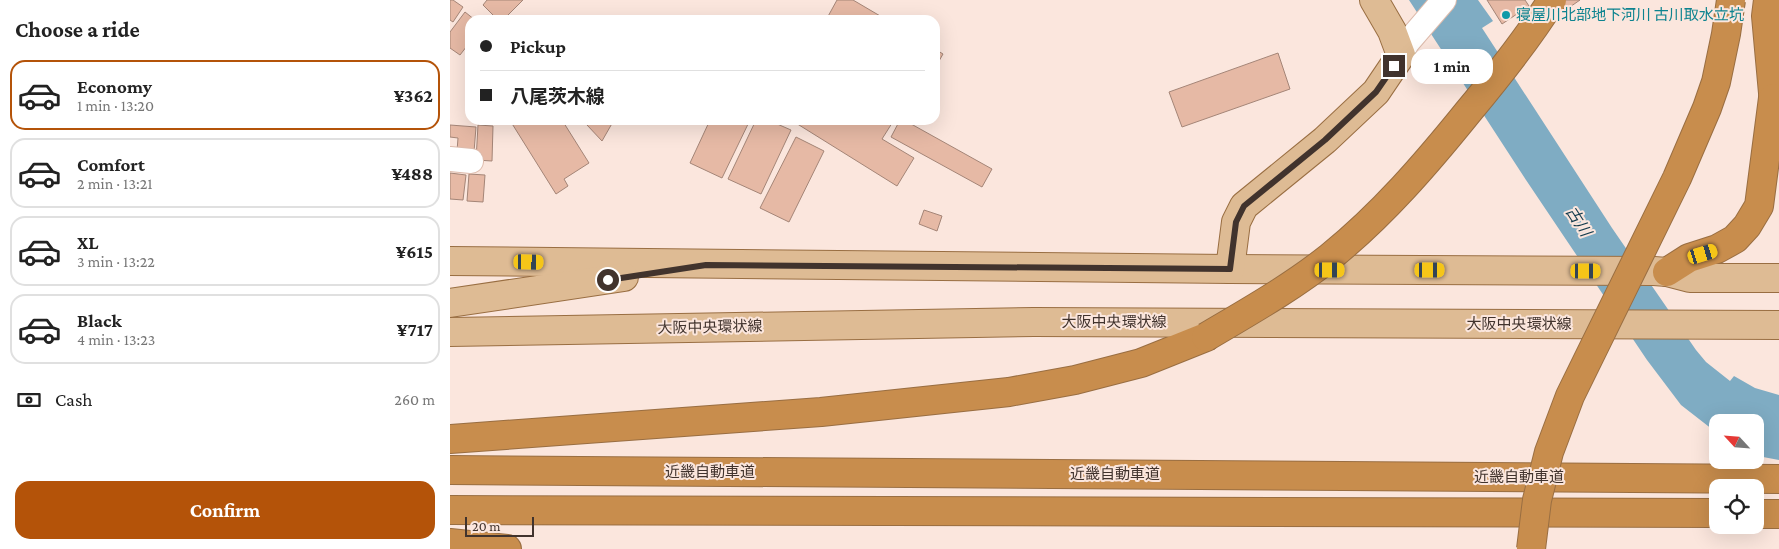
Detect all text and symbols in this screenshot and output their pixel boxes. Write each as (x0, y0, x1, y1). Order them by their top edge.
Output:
place label: 寝屋川北部地下河川 古川取水立坑 (1516, 6, 1744, 23)
marker: 寝屋川北部地下河川 古川取水立坑 (1500, 9, 1512, 21)
text: Choose a ride (15, 17, 140, 42)
text: Pickup (510, 36, 566, 57)
callout: 1 min (1412, 48, 1494, 84)
route end (1383, 55, 1405, 77)
text: 1 min (1434, 58, 1470, 75)
icon: car (17, 73, 62, 118)
text: Economy (77, 76, 152, 97)
text: ¥362 (394, 85, 433, 106)
text: 八尾茨木線 (510, 86, 605, 107)
text: 1 min · 13:20 (77, 97, 154, 114)
icon: car (17, 151, 62, 196)
text: Comfort (77, 154, 145, 175)
text: ¥488 (392, 163, 433, 184)
text: 2 min · 13:21 (77, 175, 153, 192)
water label: 古川 (1563, 203, 1596, 241)
icon: car (17, 229, 62, 274)
text: XL (77, 232, 99, 253)
text: ¥615 (396, 241, 433, 262)
car (1686, 242, 1719, 266)
text: 3 min · 13:22 (77, 253, 155, 270)
car (513, 254, 544, 270)
car (1315, 263, 1345, 278)
car (1415, 263, 1445, 278)
car (1571, 264, 1601, 279)
route start (597, 269, 619, 291)
icon: car (17, 307, 62, 352)
text: Black (77, 310, 122, 331)
street label: 大阪中央環状線 (1061, 313, 1167, 330)
street label: 大阪中央環状線 (1466, 315, 1572, 332)
street label: 大阪中央環状線 (657, 317, 763, 336)
text: ¥717 (397, 319, 433, 340)
text: 4 min · 13:23 (77, 331, 155, 348)
icon: cash (15, 386, 43, 414)
text: Cash (55, 389, 93, 410)
text: 260 m (394, 391, 435, 408)
north arrow (1709, 414, 1764, 469)
map controls (1709, 414, 1764, 534)
street label: 近畿自動車道 (665, 464, 755, 480)
street label: 近畿自動車道 (1070, 466, 1160, 482)
street label: 近畿自動車道 (1474, 469, 1564, 485)
button: locate (1709, 479, 1764, 534)
button: Confirm (15, 481, 435, 539)
scale bar (465, 514, 534, 537)
text: 20 m (472, 518, 500, 534)

